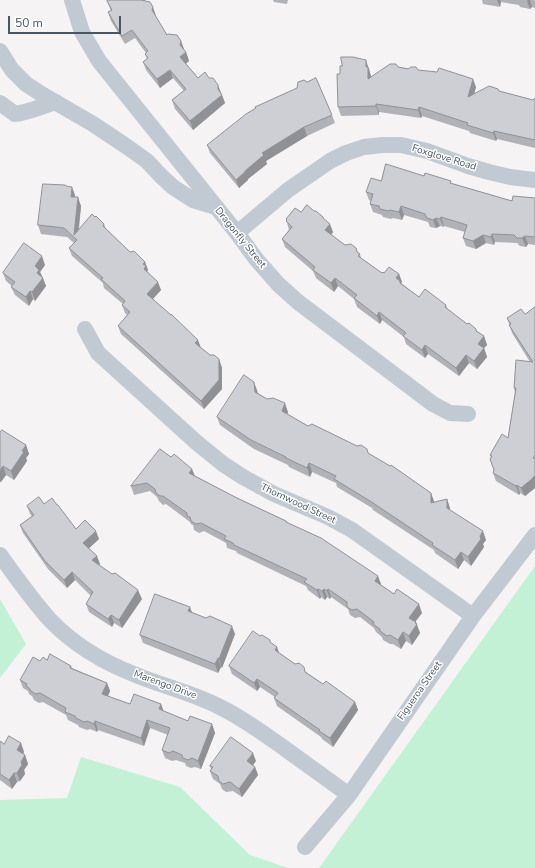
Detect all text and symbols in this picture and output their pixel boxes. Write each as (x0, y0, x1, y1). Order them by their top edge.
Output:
scale bar (10, 8, 123, 34)
text: 50 m (15, 15, 43, 31)
street label: Foxglove Road (411, 143, 477, 173)
street label: Dragonfly Street (212, 205, 268, 271)
street label: Thornwood Street (258, 481, 338, 527)
street label: Figueroa Street (395, 659, 445, 723)
street label: Marengo Drive (132, 668, 198, 702)

